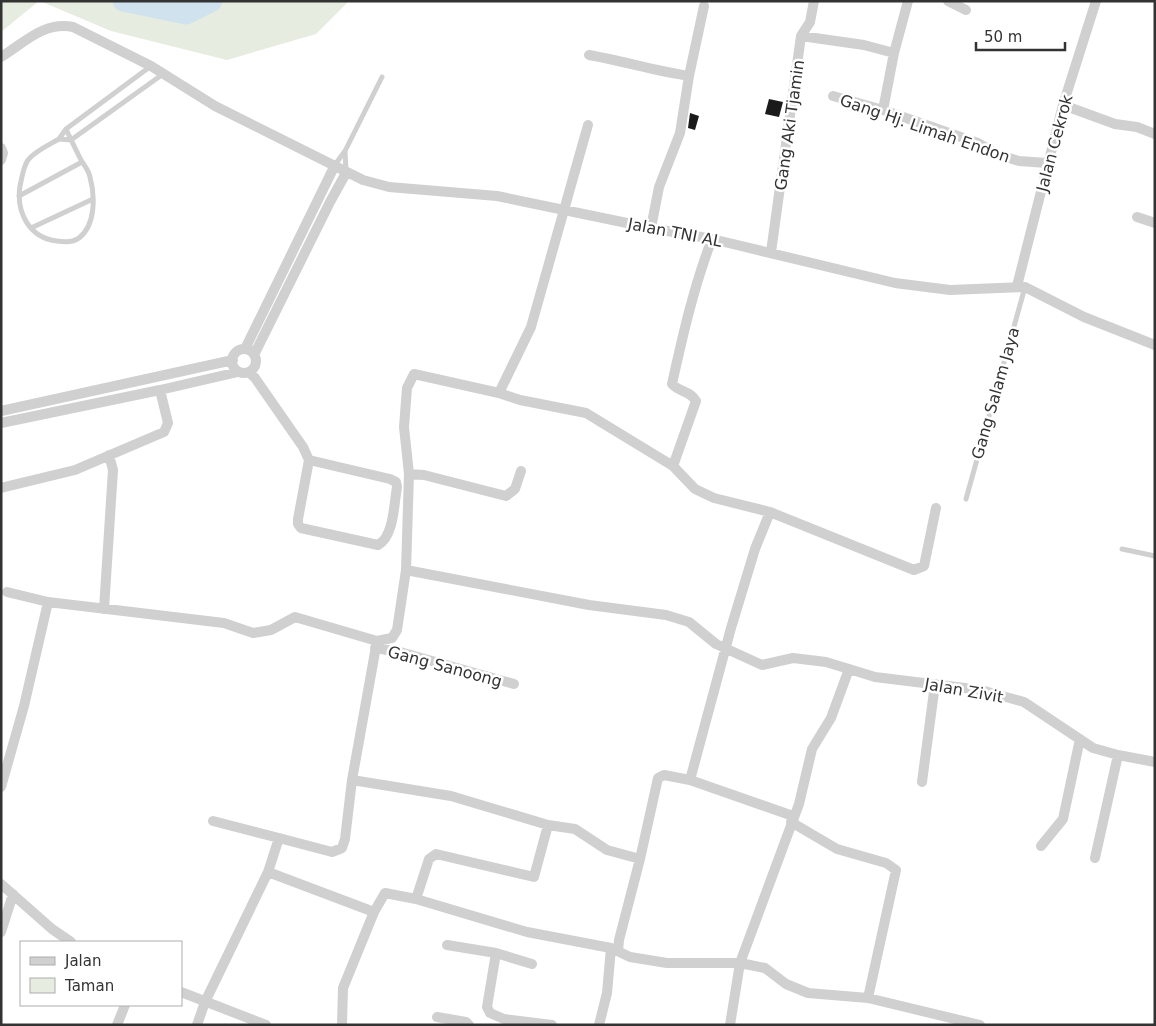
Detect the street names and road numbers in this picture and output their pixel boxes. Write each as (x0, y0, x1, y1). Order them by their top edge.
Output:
street label: Gang Aki Tjamin (771, 59, 808, 192)
street label: Gang Hj. Limah Endon (837, 90, 1012, 167)
street label: Jalan Cekrok (1032, 92, 1077, 195)
street label: Jalan TNI AL (625, 214, 724, 251)
street label: Gang Salam Jaya (968, 325, 1023, 461)
street label: Gang Sanoong (386, 642, 504, 691)
street label: Jalan Zivit (922, 674, 1005, 707)

